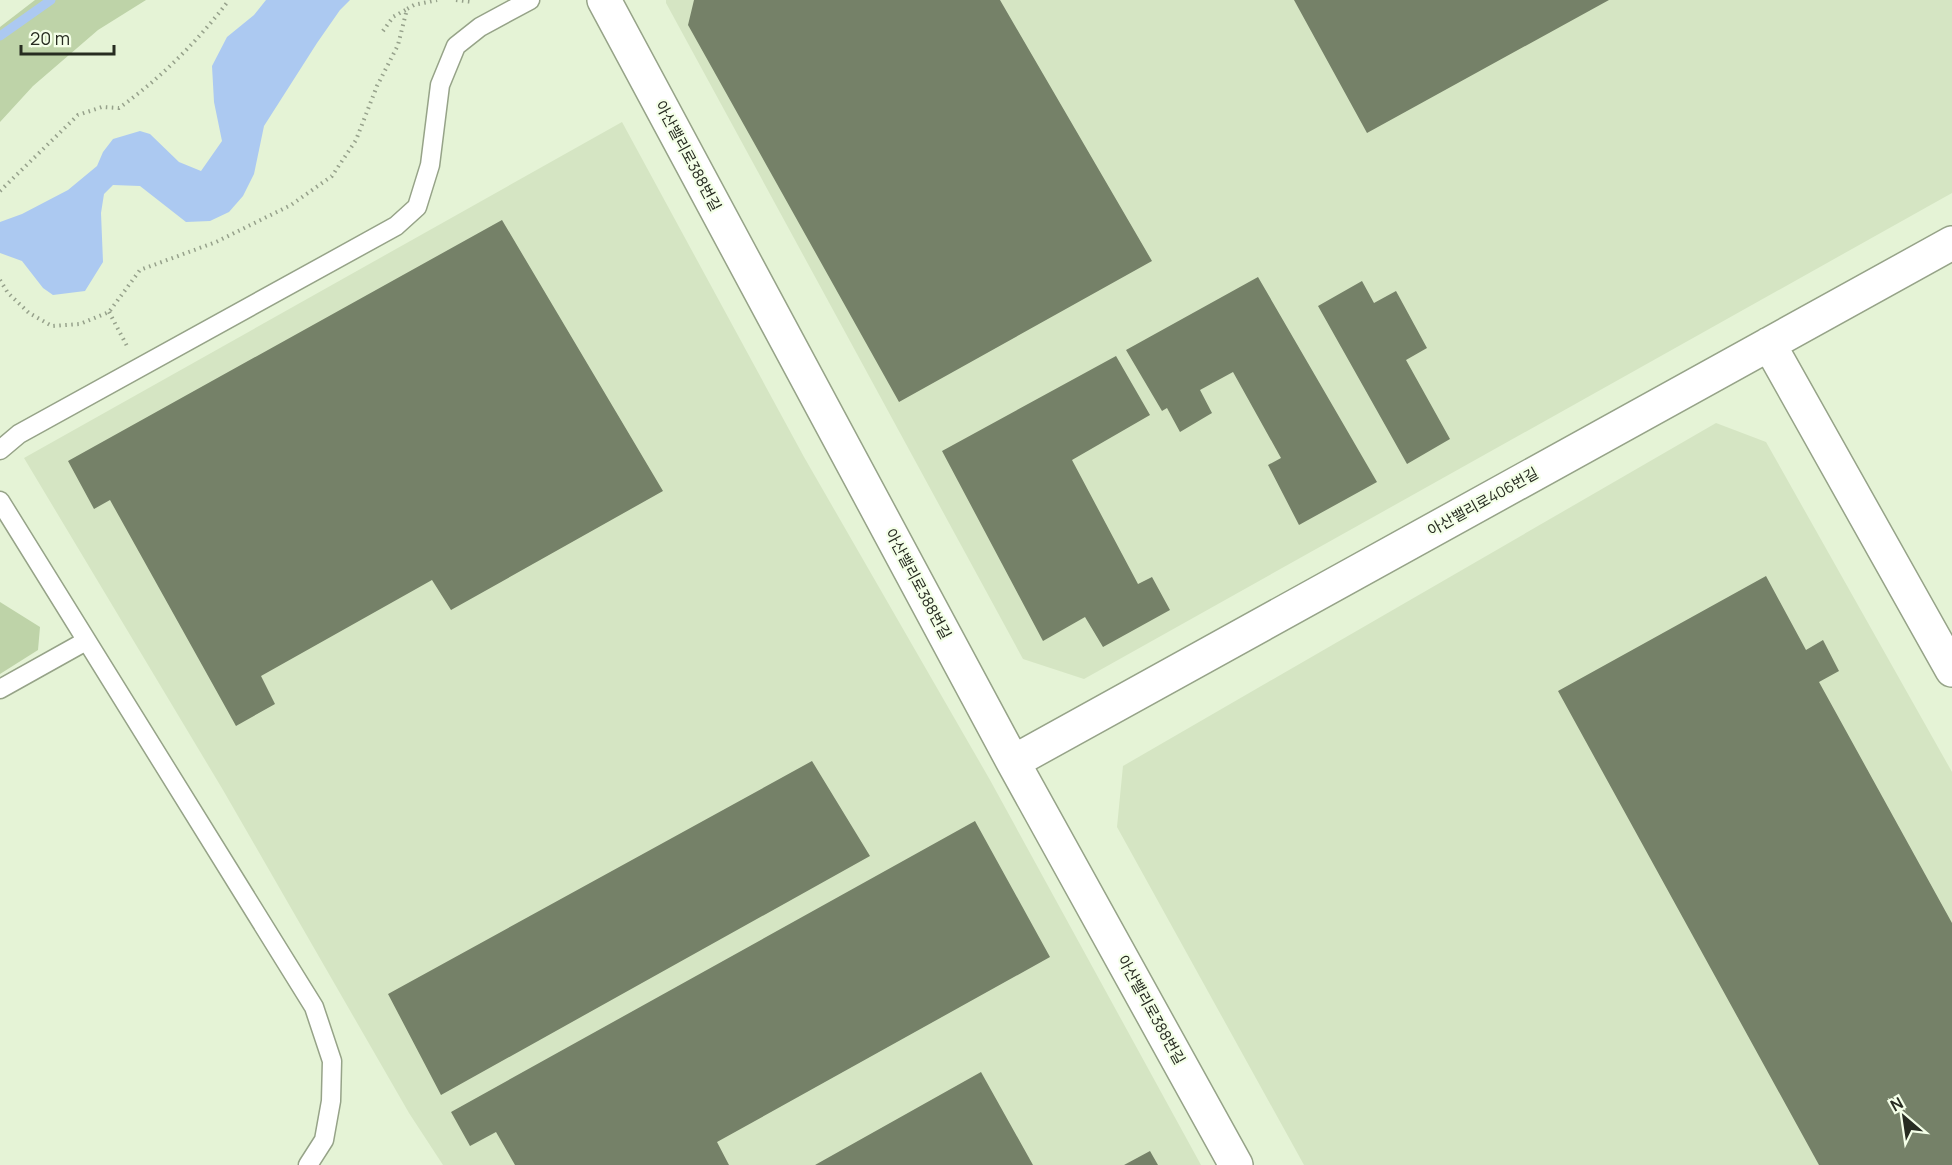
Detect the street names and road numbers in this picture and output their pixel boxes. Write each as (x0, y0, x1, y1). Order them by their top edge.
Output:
street label: 아산밸리로388번길 (650, 97, 726, 215)
street label: 아산밸리로406번길 (1423, 462, 1542, 541)
street label: 아산밸리로388번길 (880, 525, 956, 643)
street label: 아산밸리로388번길 (1113, 951, 1190, 1068)

